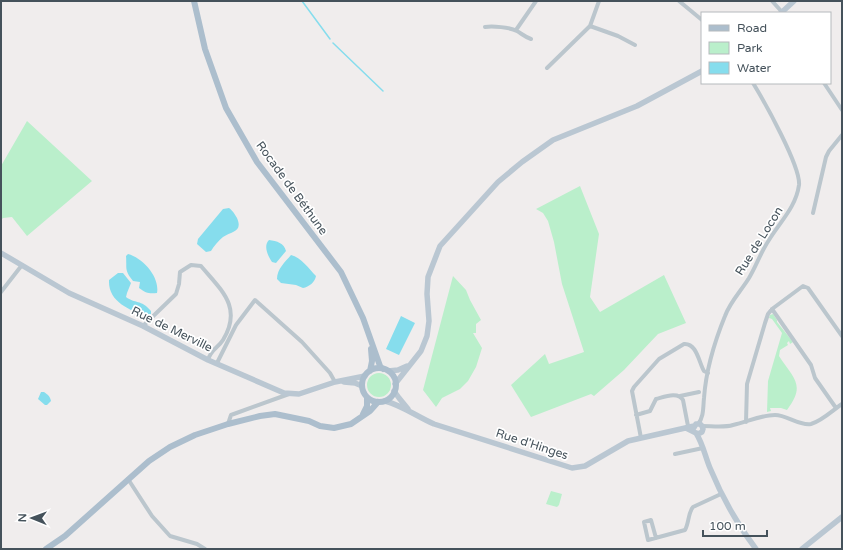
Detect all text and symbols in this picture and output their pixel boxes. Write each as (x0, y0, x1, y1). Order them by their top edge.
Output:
legend (701, 12, 831, 84)
text: Road (737, 21, 767, 35)
text: Park (737, 41, 763, 55)
text: Water (737, 61, 772, 75)
street label: Rocade de Béthune (253, 138, 331, 238)
street label: Rue de Locon (732, 204, 786, 278)
street label: Rue de Merville (129, 303, 215, 355)
street label: Rue d'Hinges (494, 426, 570, 462)
north arrow (12, 498, 52, 538)
scale bar (703, 512, 767, 538)
text: N (16, 513, 29, 522)
text: 100 m (709, 519, 746, 533)

